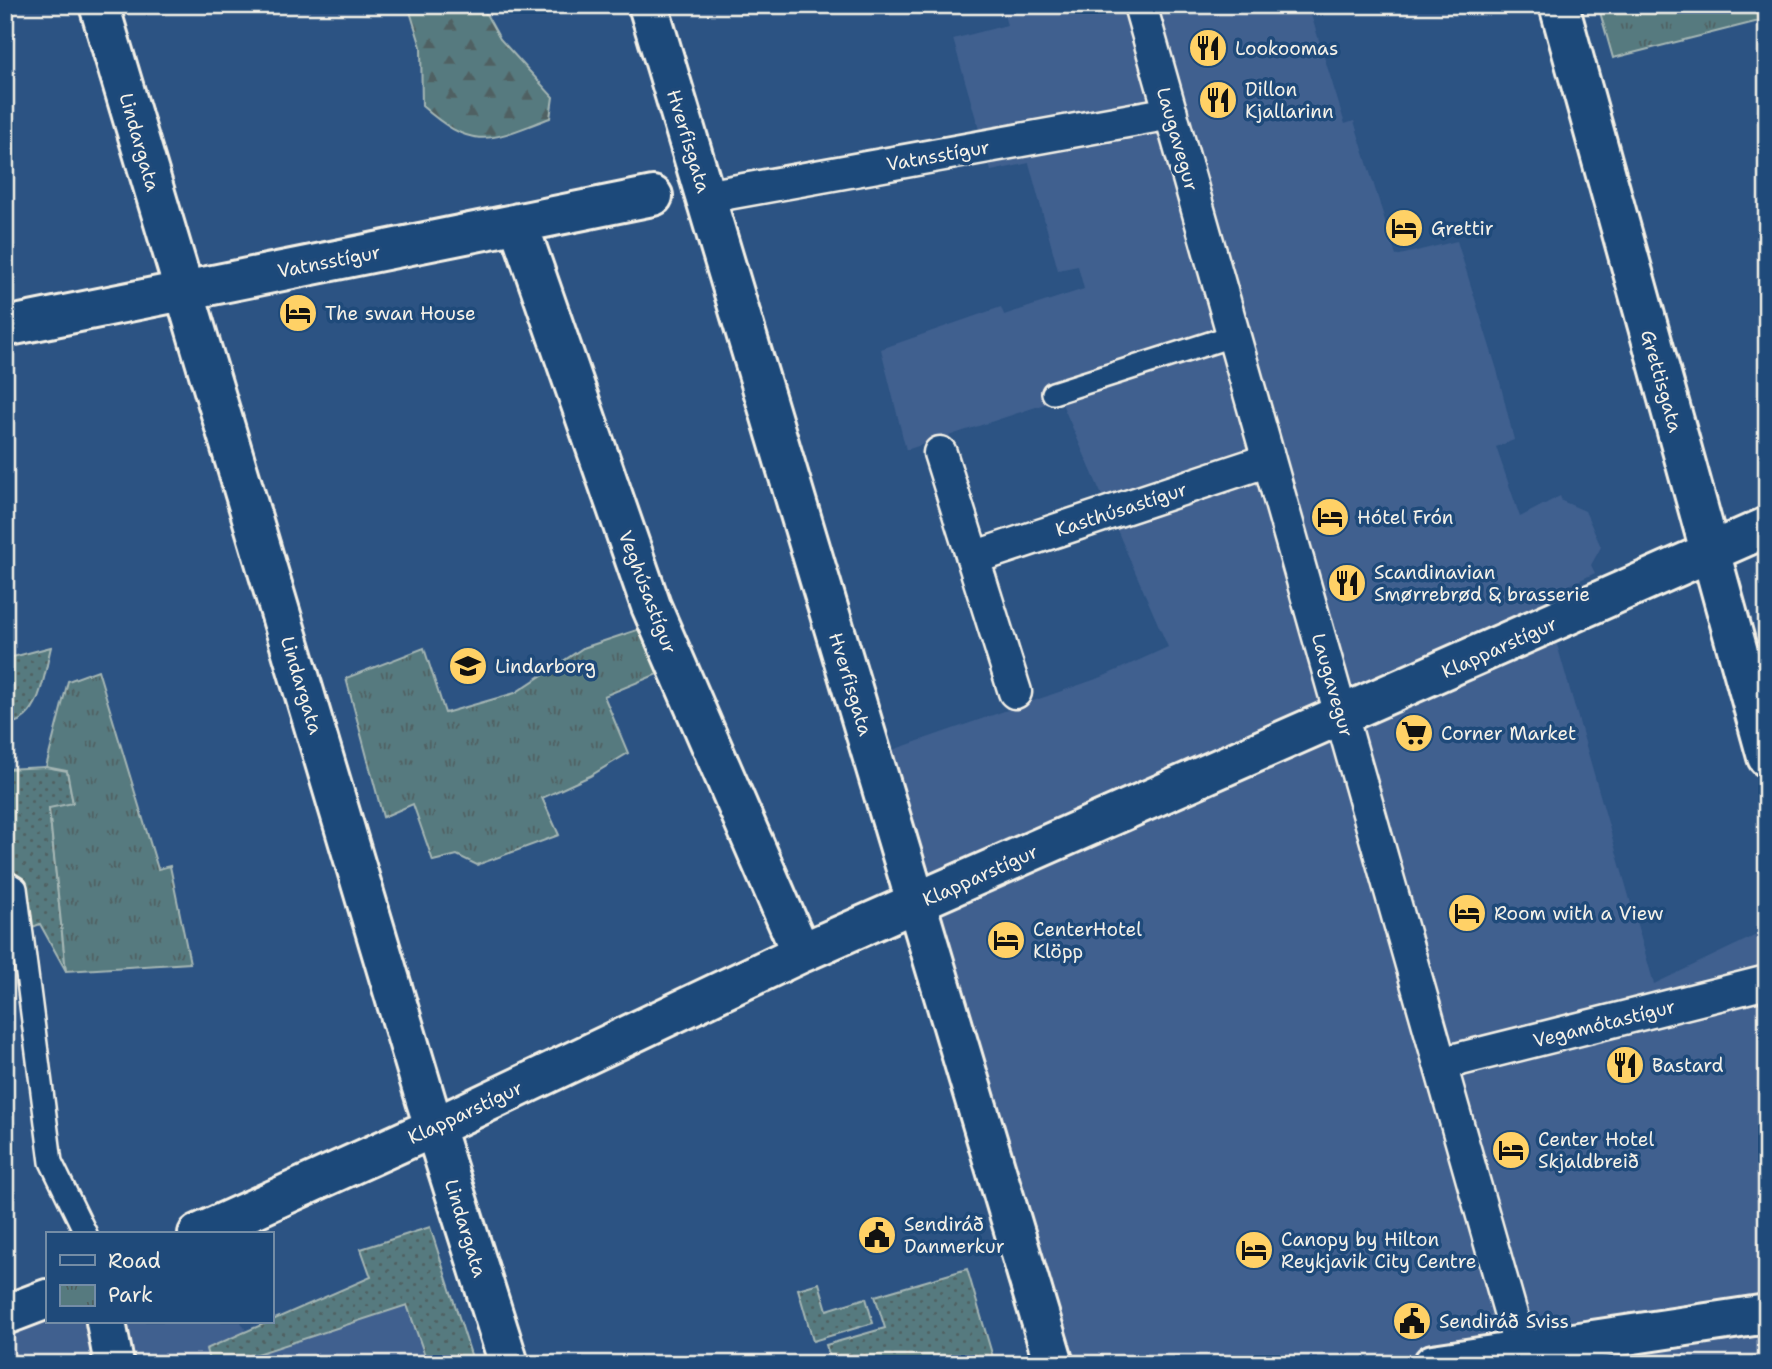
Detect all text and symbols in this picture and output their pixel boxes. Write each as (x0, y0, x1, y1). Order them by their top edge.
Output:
restaurant icon: Lookoomas (1187, 27, 1229, 69)
place label: Lookoomas (1235, 36, 1338, 61)
place label: Dillon Kjallarinn (1245, 77, 1334, 124)
restaurant icon: Dillon Kjallarinn (1197, 79, 1239, 121)
street label: Laugavegur (1151, 84, 1204, 194)
street label: Hverfisgata (661, 86, 716, 196)
street label: Lindargata (114, 90, 166, 194)
street label: Vatnsstígur (884, 134, 992, 177)
hotel icon: Grettir (1383, 207, 1425, 249)
place label: Grettir (1431, 216, 1494, 241)
street label: Vatnsstígur (275, 239, 383, 284)
hotel icon: The swan House (277, 292, 319, 334)
place label: The swan House (325, 301, 476, 326)
street label: Grettisgata (1635, 327, 1688, 435)
street label: Kasthúsastígur (1052, 476, 1190, 543)
hotel icon: Hótel Frón (1309, 496, 1351, 538)
place label: Hótel Frón (1357, 505, 1454, 530)
street label: Veghúsastígur (613, 527, 683, 657)
place label: Scandinavian Smørrebrød & brasserie (1374, 560, 1590, 607)
restaurant icon: Scandinavian Smørrebrød & brasserie (1326, 562, 1368, 604)
street label: Klapparstígur (1438, 611, 1561, 684)
street label: Hverfisgata (823, 629, 878, 739)
street label: Laugavegur (1306, 630, 1359, 740)
street label: Lindargata (275, 633, 328, 737)
school or university icon: Lindarborg (447, 645, 489, 687)
place label: Lindarborg (495, 654, 596, 679)
supermarket icon: Corner Market (1393, 712, 1435, 754)
place label: Corner Market (1441, 721, 1576, 746)
street label: Klapparstígur (919, 839, 1042, 912)
hotel icon: Room with a View (1446, 892, 1488, 934)
place label: Room with a View (1494, 901, 1664, 926)
place label: CenterHotel Klöpp (1033, 917, 1142, 964)
hotel icon: CenterHotel Klöpp (985, 919, 1027, 961)
street label: Vegamótastígur (1530, 994, 1678, 1053)
restaurant icon: Bastard (1604, 1044, 1646, 1086)
place label: Bastard (1652, 1053, 1723, 1078)
street label: Klapparstígur (404, 1075, 527, 1150)
place label: Center Hotel Skjaldbreið (1538, 1127, 1654, 1174)
hotel icon: Center Hotel Skjaldbreið (1490, 1129, 1532, 1171)
street label: Lindargata (439, 1176, 492, 1280)
place label: Sendiráð Danmerkur (904, 1212, 1005, 1259)
public building icon: Sendiráð Danmerkur (856, 1214, 898, 1256)
place label: Canopy by Hilton Reykjavik City Centre (1281, 1227, 1476, 1274)
hotel icon: Canopy by Hilton Reykjavik City Centre (1233, 1229, 1275, 1271)
legend (46, 1232, 273, 1324)
text: Road (108, 1247, 161, 1275)
text: Park (108, 1281, 153, 1309)
public building icon: Sendiráð Sviss (1391, 1300, 1433, 1342)
place label: Sendiráð Sviss (1439, 1309, 1569, 1334)

